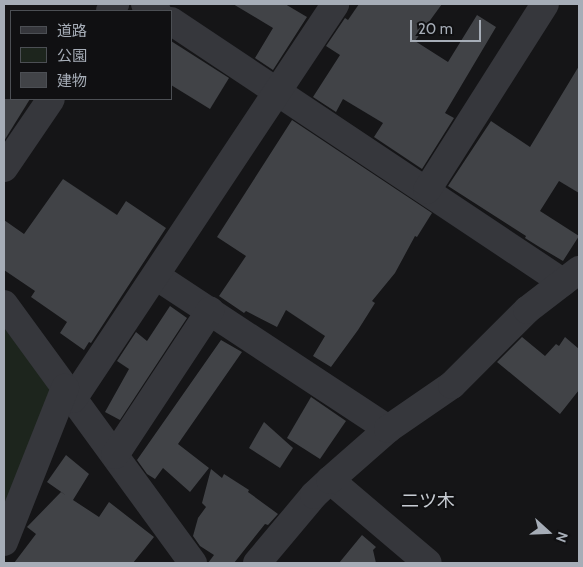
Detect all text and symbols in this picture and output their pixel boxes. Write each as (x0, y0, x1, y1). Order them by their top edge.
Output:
legend (10, 10, 172, 100)
scale bar (413, 10, 484, 42)
text: 20 m (418, 20, 453, 38)
text: 道路 (57, 22, 87, 40)
text: 公園 (57, 47, 87, 65)
text: 建物 (57, 72, 87, 90)
district label: 二ツ木 (401, 490, 455, 512)
north arrow (523, 507, 573, 557)
text: N (552, 529, 572, 545)

